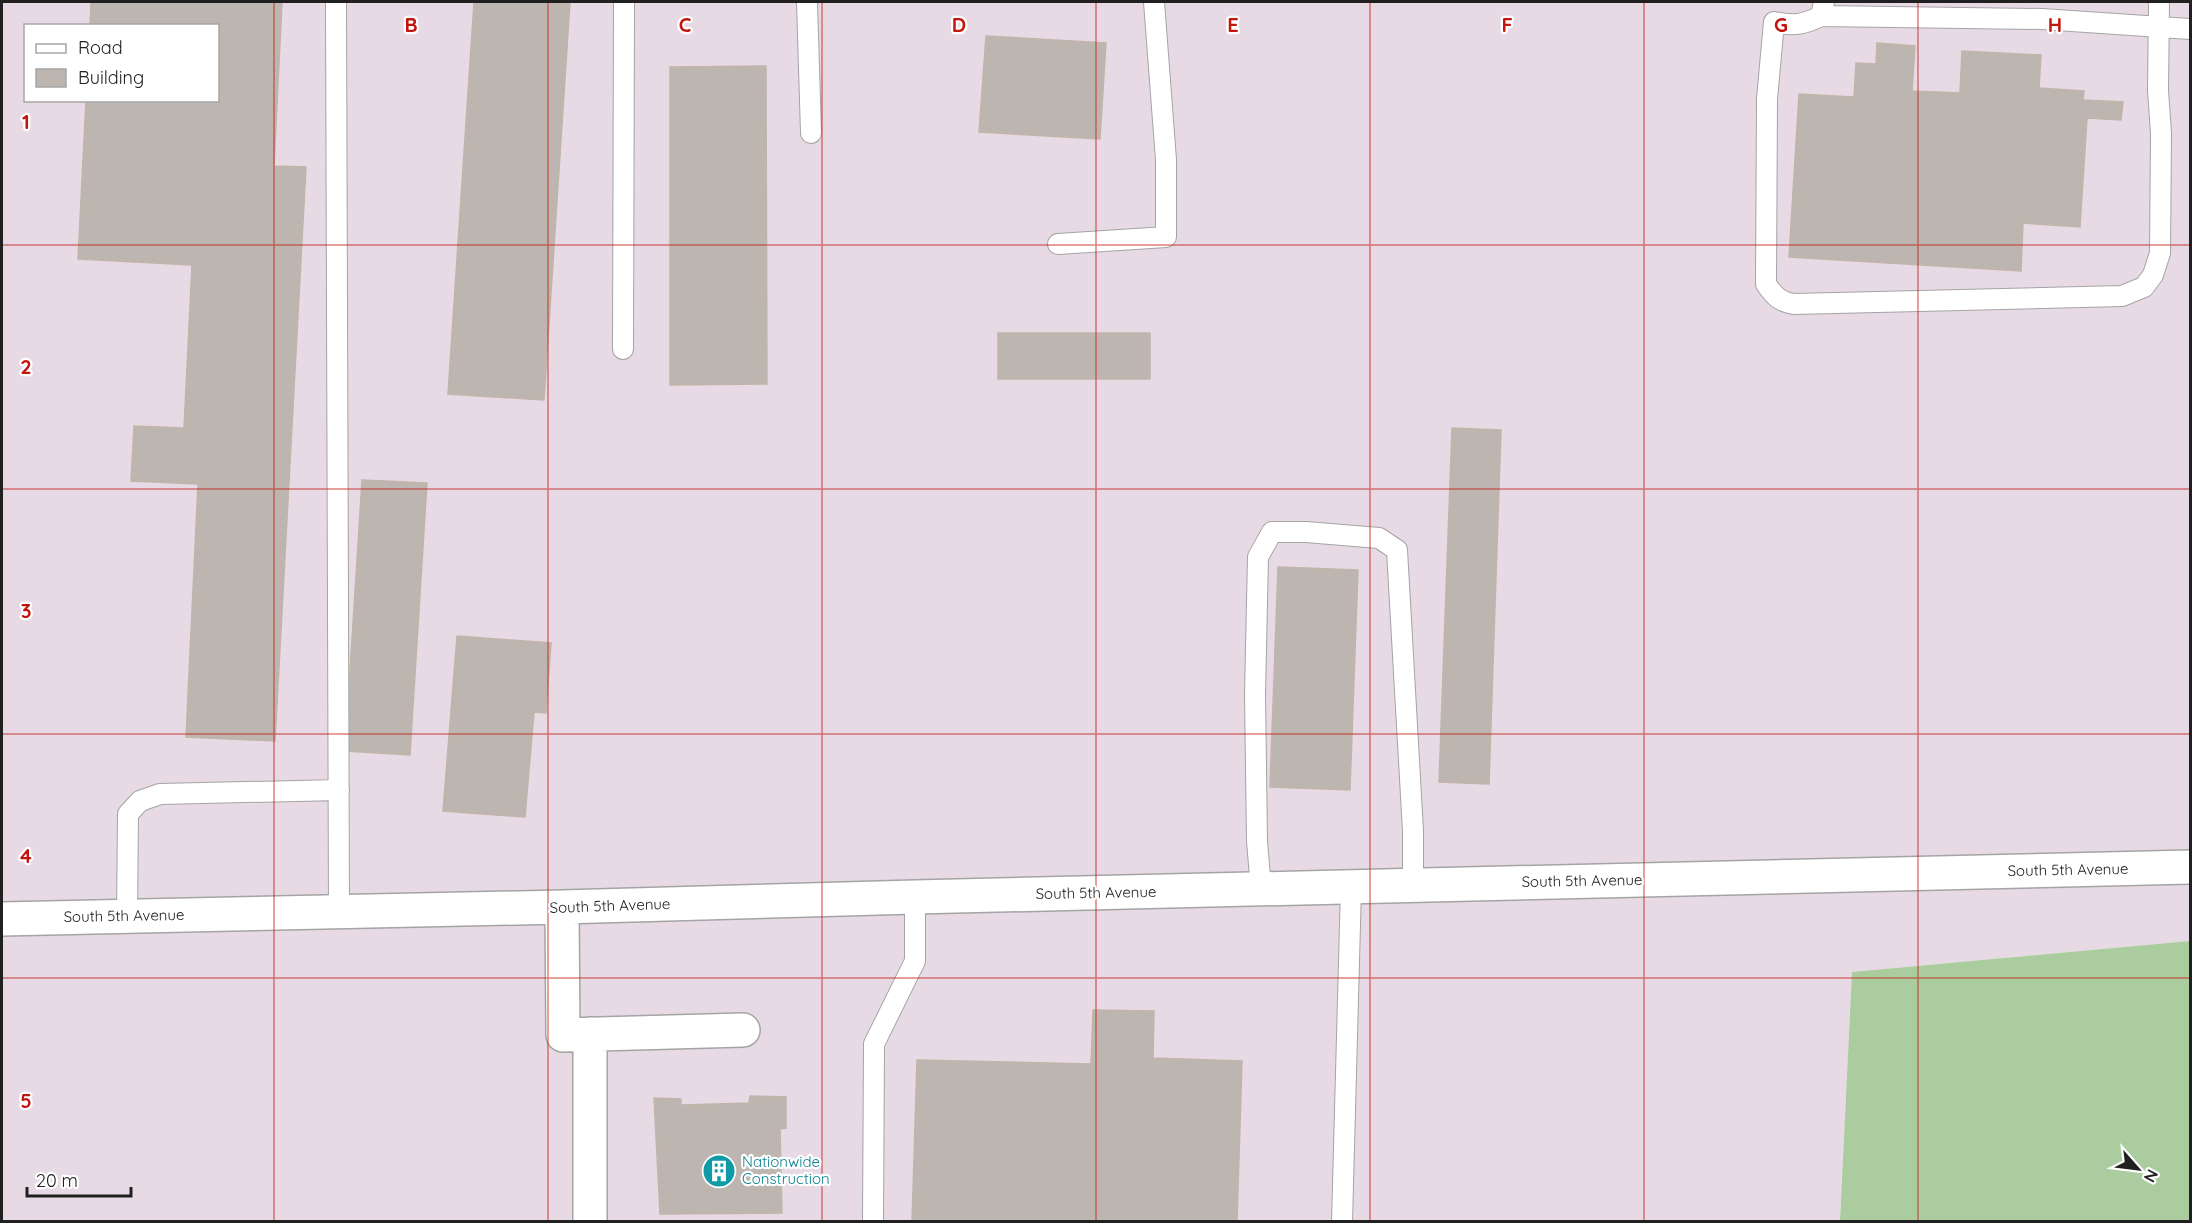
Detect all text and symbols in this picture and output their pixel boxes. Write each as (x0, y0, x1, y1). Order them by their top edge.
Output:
text: B (404, 12, 418, 37)
text: C (679, 12, 692, 37)
text: D (952, 12, 966, 37)
text: E (1227, 12, 1239, 37)
text: F (1501, 12, 1513, 37)
text: G (1774, 12, 1788, 37)
text: H (2048, 12, 2062, 37)
legend (24, 24, 219, 102)
text: Road (78, 36, 123, 59)
text: Building (78, 66, 144, 89)
text: 1 (22, 109, 30, 134)
text: 2 (20, 354, 32, 379)
text: 3 (21, 598, 31, 623)
text: 4 (20, 843, 32, 868)
street label: South 5th Avenue (2007, 859, 2129, 880)
street label: South 5th Avenue (1521, 870, 1643, 891)
street label: South 5th Avenue (1035, 882, 1157, 903)
street label: South 5th Avenue (549, 894, 671, 917)
street label: South 5th Avenue (63, 905, 185, 926)
text: 5 (20, 1088, 32, 1113)
north arrow (2108, 1139, 2168, 1199)
place label: Nationwide Construction (742, 1152, 830, 1188)
building icon: Nationwide Construction (701, 1153, 737, 1189)
scale bar (27, 1160, 130, 1198)
text: N (2140, 1166, 2163, 1186)
text: 20 m (36, 1169, 78, 1192)

